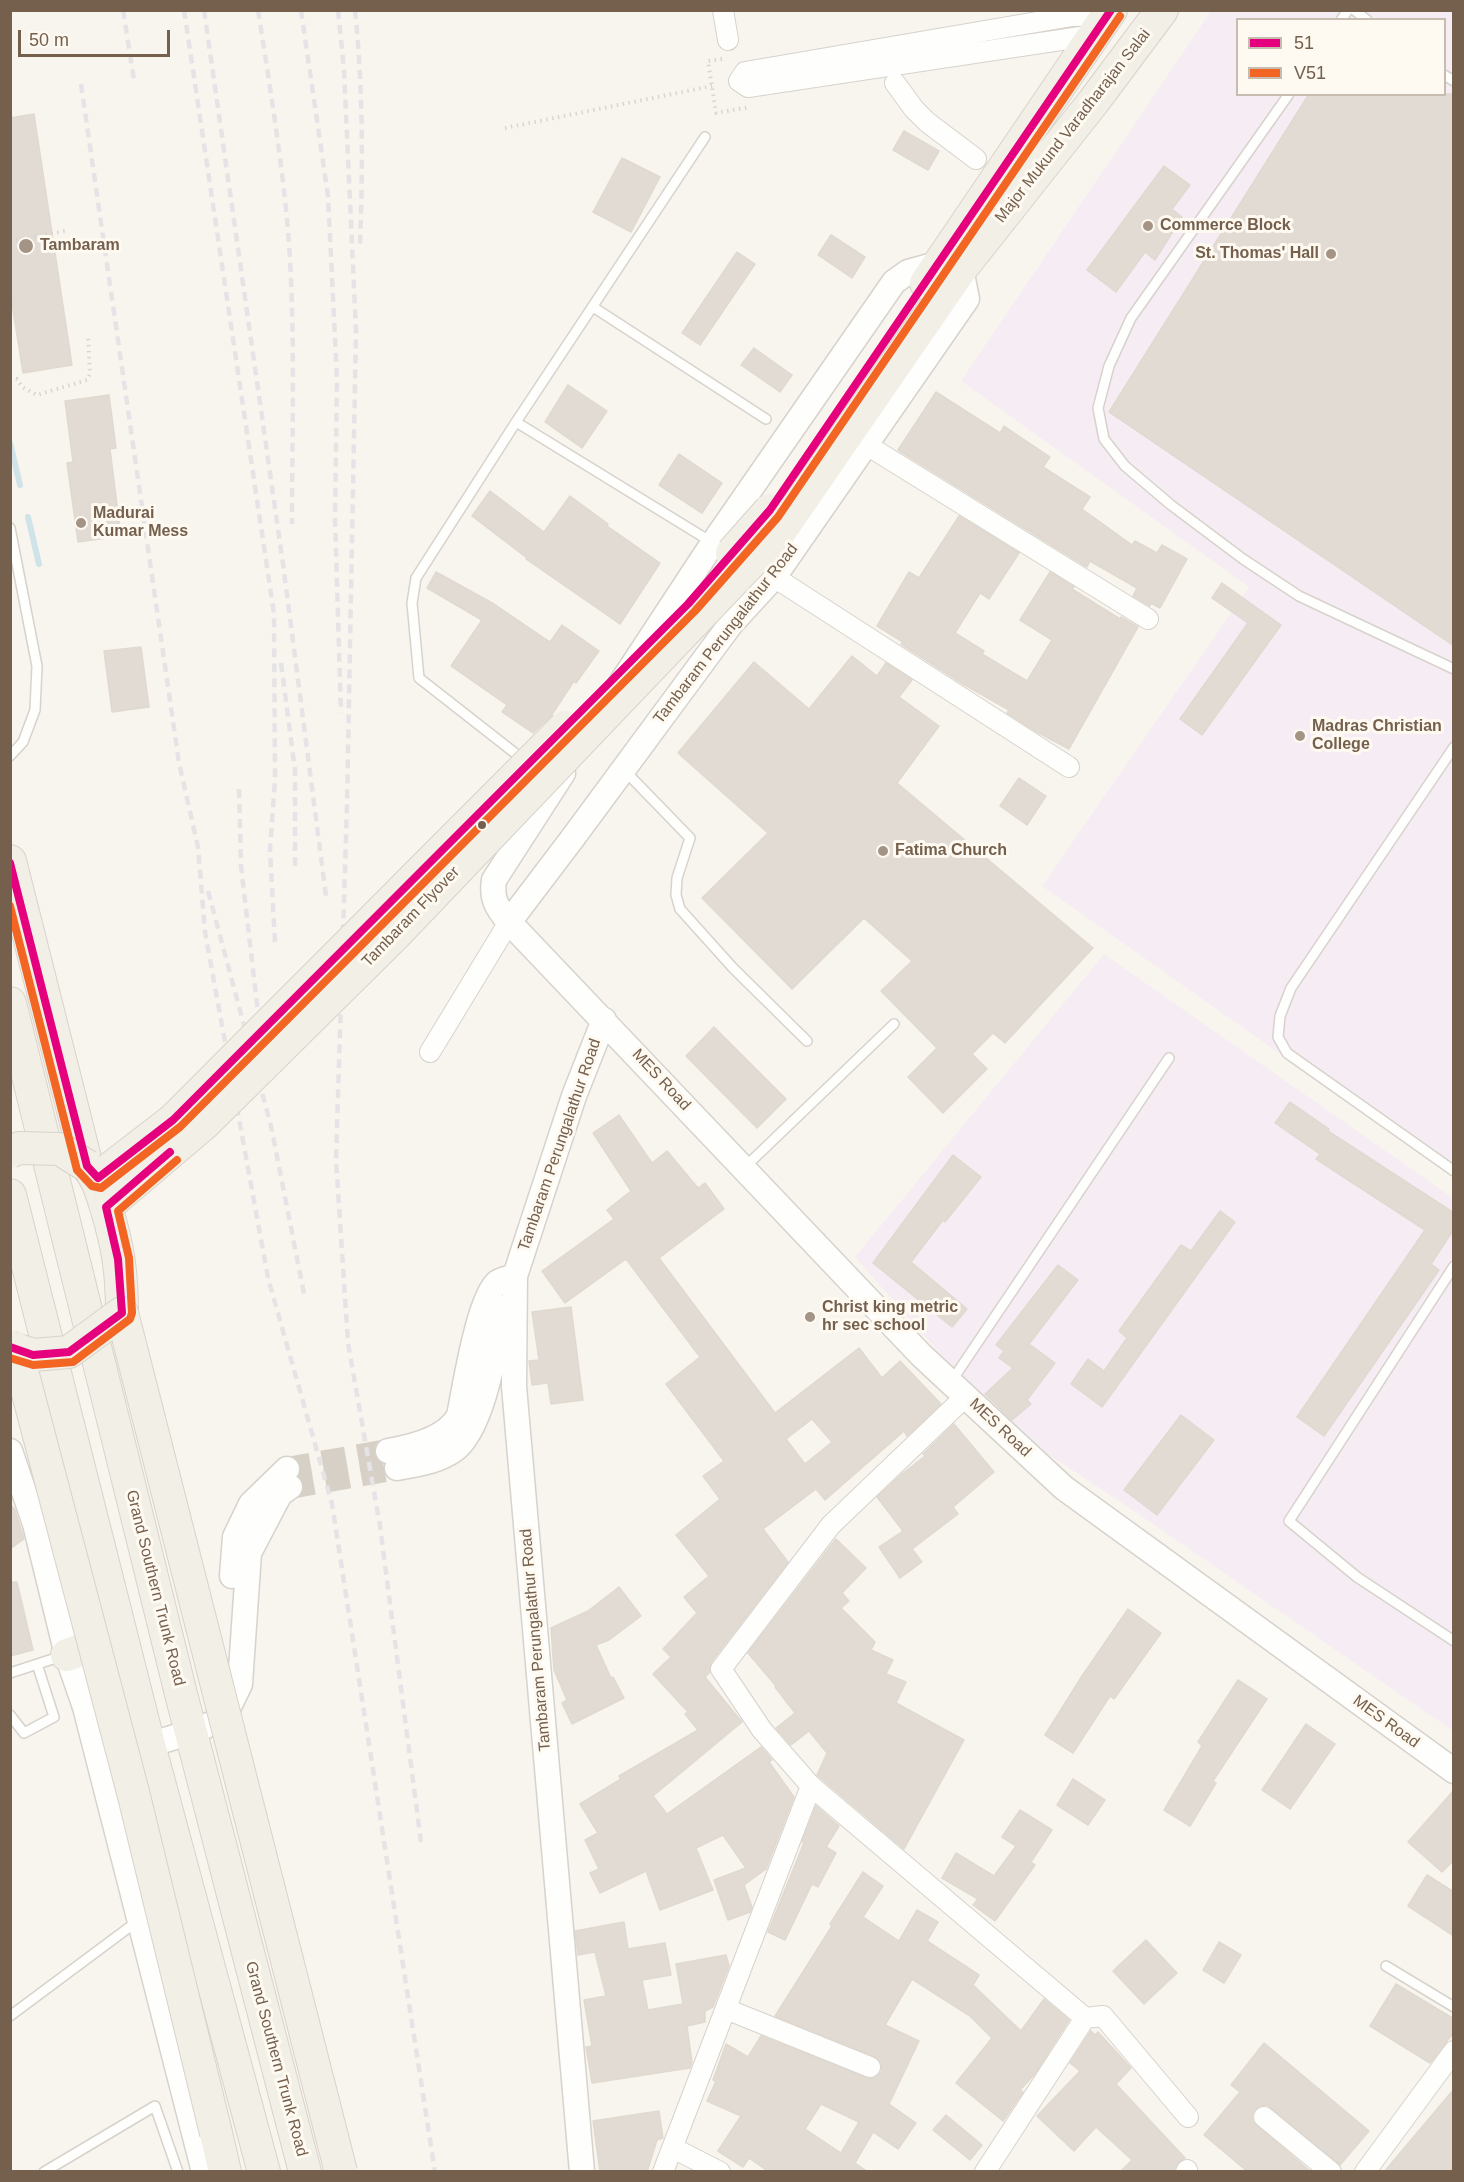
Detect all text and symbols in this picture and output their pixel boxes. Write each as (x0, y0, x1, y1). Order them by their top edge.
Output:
scale bar (21, 18, 172, 56)
legend (1236, 18, 1446, 96)
street label: Major Mukund Varadharajan Salai (991, 25, 1155, 227)
text: 50 m (29, 30, 69, 50)
text: 51 (1294, 33, 1314, 53)
text: V51 (1294, 63, 1326, 83)
place label: Commerce Block (1160, 216, 1291, 236)
marker: Commerce Block (1141, 219, 1155, 233)
place label: Tambaram (40, 236, 120, 256)
marker: Tambaram (17, 237, 35, 255)
place label: St. Thomas' Hall (1195, 244, 1319, 264)
marker: St. Thomas' Hall (1324, 247, 1338, 261)
place label: Madurai Kumar Mess (93, 504, 188, 542)
marker: Madurai Kumar Mess (74, 516, 88, 530)
street label: Tambaram Perungalathur Road (650, 540, 802, 728)
place label: Madras Christian College (1312, 717, 1442, 755)
marker: Madras Christian College (1293, 729, 1307, 743)
unlabelled marker (476, 819, 488, 831)
place label: Fatima Church (895, 841, 1007, 861)
marker: Fatima Church (876, 844, 890, 858)
street label: Tambaram Flyover (358, 863, 464, 971)
street label: Tambaram Perungalathur Road (515, 1036, 605, 1254)
street label: MES Road (628, 1045, 694, 1115)
place label: Christ king metric hr sec school (822, 1298, 958, 1336)
marker: Christ king metric hr sec school (803, 1310, 817, 1324)
street label: MES Road (965, 1395, 1035, 1461)
street label: Grand Southern Trunk Road (121, 1488, 189, 1688)
street label: Tambaram Perungalathur Road (517, 1528, 555, 1752)
street label: MES Road (1349, 1691, 1423, 1753)
street label: Grand Southern Trunk Road (241, 1959, 311, 2159)

